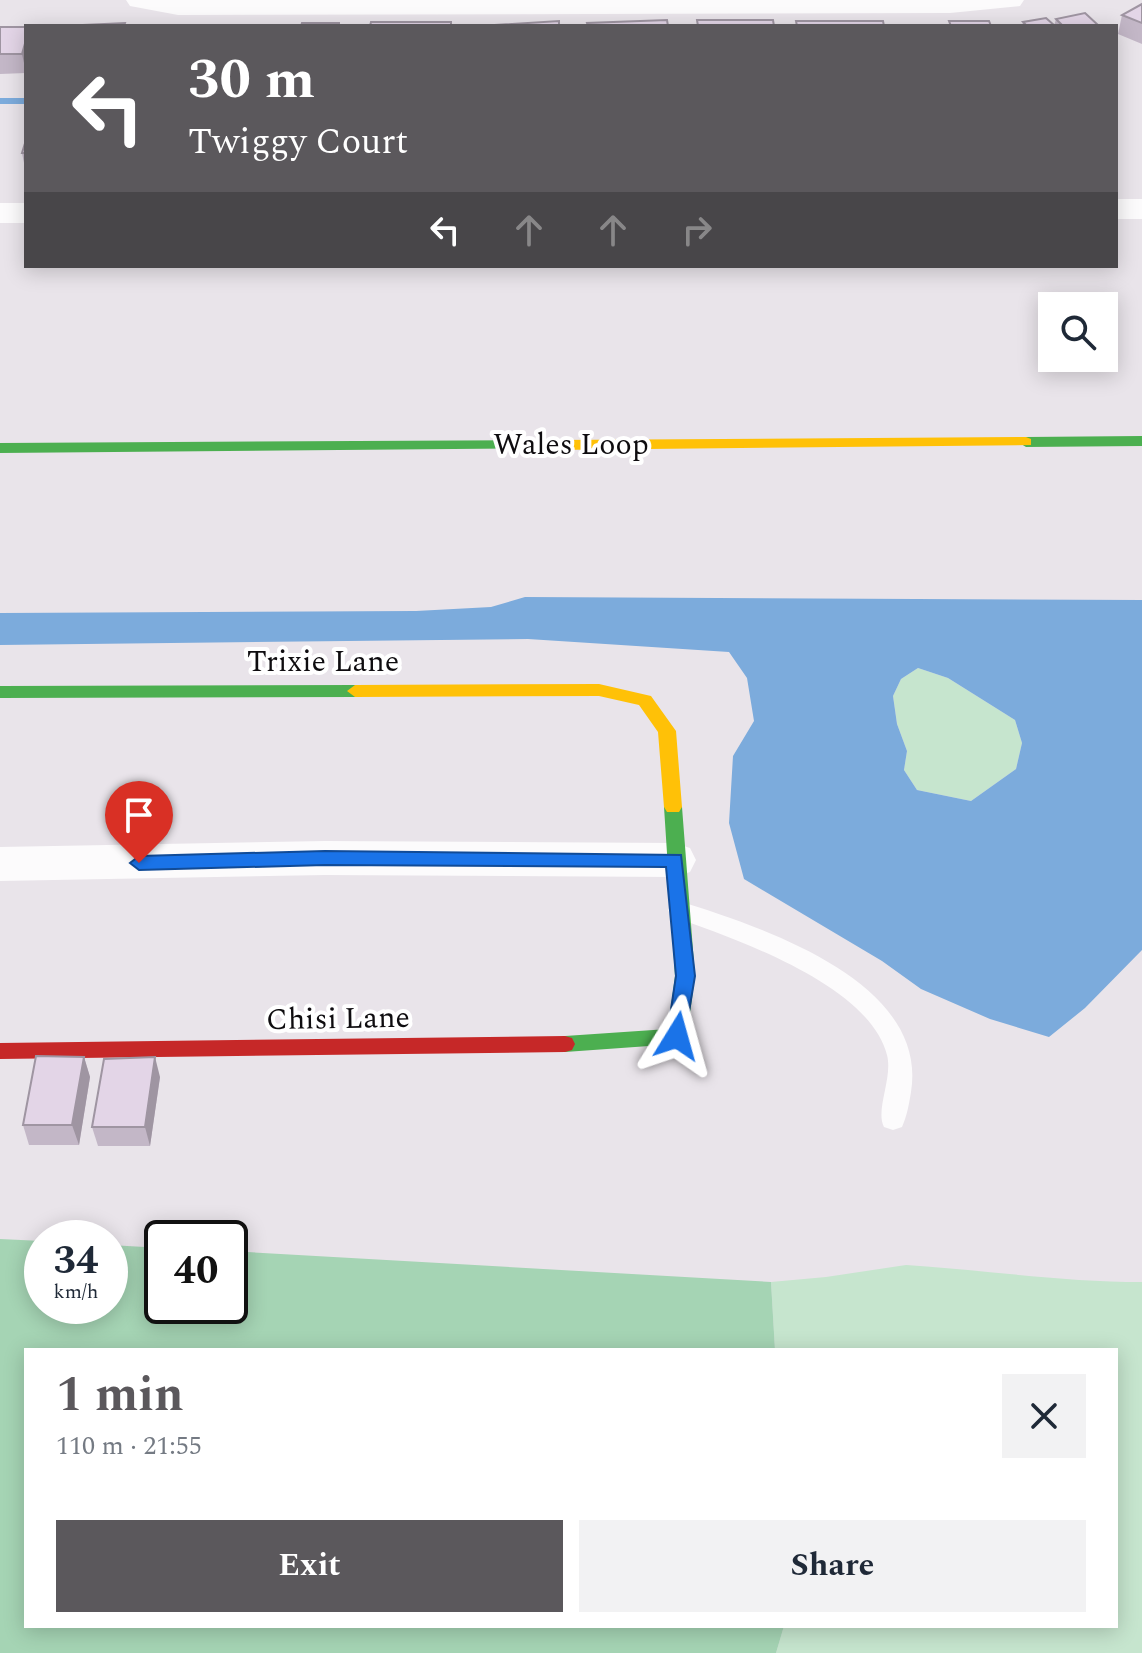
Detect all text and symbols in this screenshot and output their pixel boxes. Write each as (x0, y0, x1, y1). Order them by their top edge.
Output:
text: 30 m (188, 38, 315, 123)
icon: left (56, 56, 160, 160)
text: Twiggy Court (188, 115, 408, 170)
icon: left (423, 208, 467, 252)
icon: ahead (507, 208, 551, 252)
icon: ahead (591, 208, 635, 252)
icon: right (675, 208, 719, 252)
map controls (1038, 292, 1118, 372)
button: search (1038, 292, 1118, 372)
street label: Wales Loop (493, 422, 649, 468)
street label: Trixie Lane (247, 639, 399, 685)
pin (105, 781, 173, 863)
icon: arrive (117, 793, 161, 837)
position arrow (635, 994, 719, 1078)
street label: Chisi Lane (266, 995, 410, 1043)
speed limit sign: 40 (144, 1220, 248, 1324)
text: 34 (54, 1231, 98, 1292)
text: km/h (54, 1277, 99, 1307)
text: 1 min (56, 1359, 184, 1432)
button: close (1002, 1374, 1086, 1458)
text: 110 m · 21:55 (56, 1426, 202, 1466)
button: Exit (56, 1520, 563, 1612)
button: Share (579, 1520, 1086, 1612)

